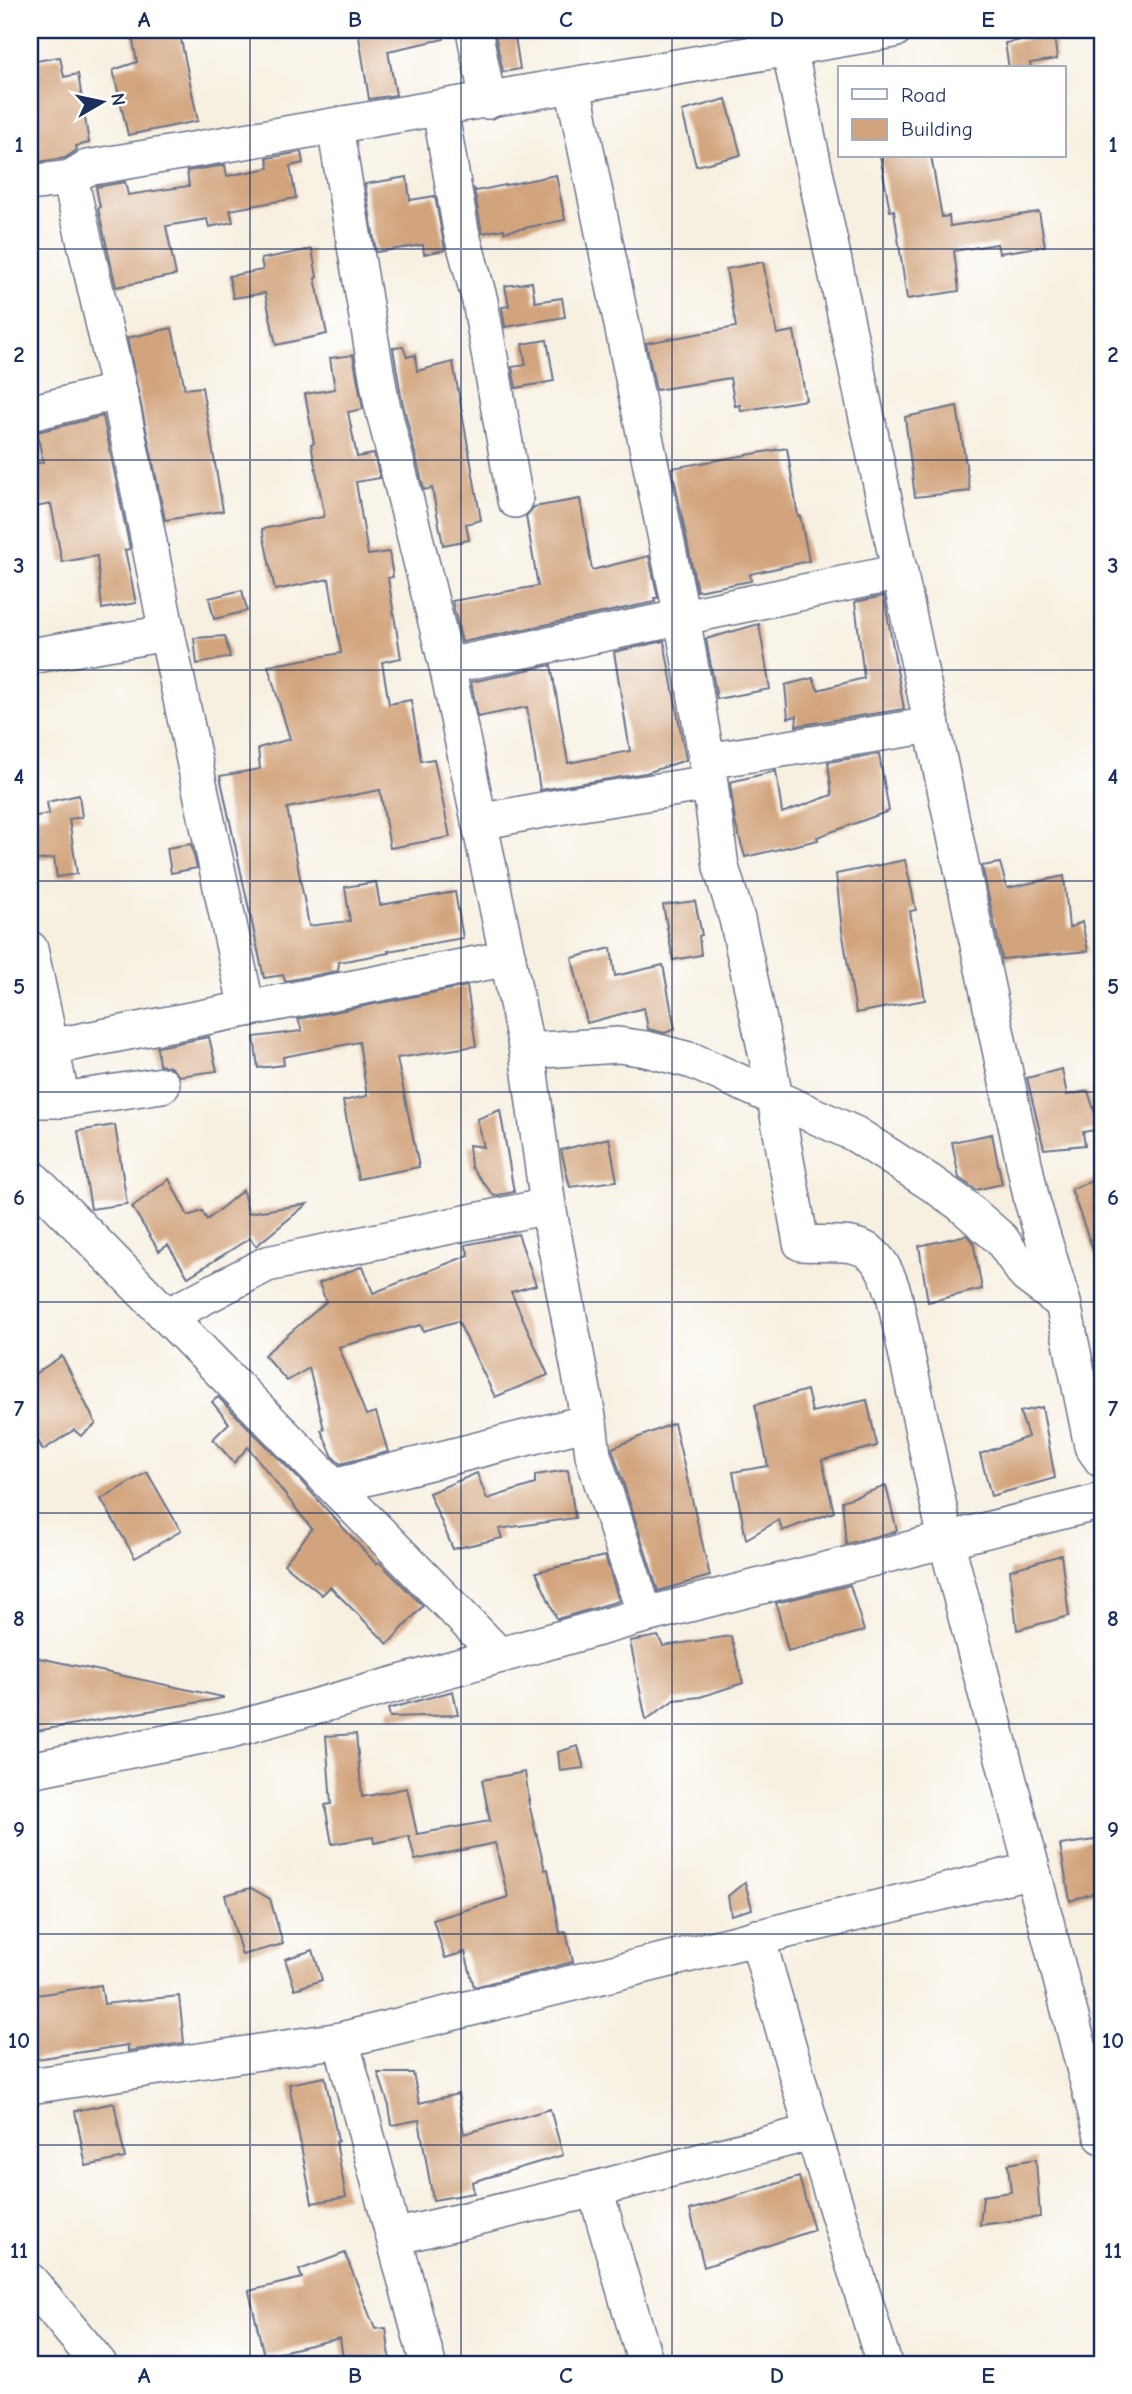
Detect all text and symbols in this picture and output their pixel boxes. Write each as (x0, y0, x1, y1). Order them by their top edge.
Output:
text: A (138, 6, 151, 33)
text: B (348, 6, 362, 33)
text: C (559, 6, 573, 33)
text: D (770, 6, 784, 33)
text: E (981, 6, 995, 33)
north arrow (66, 66, 136, 136)
legend (838, 66, 1066, 158)
text: Road (901, 83, 946, 107)
text: N (106, 92, 130, 107)
text: Building (901, 117, 973, 141)
text: 1 (14, 131, 24, 158)
text: 1 (1108, 131, 1118, 158)
text: 2 (13, 341, 25, 368)
text: 2 (1107, 341, 1119, 368)
text: 3 (13, 552, 25, 579)
text: 3 (1107, 552, 1119, 579)
text: 4 (14, 763, 25, 790)
text: 4 (1108, 763, 1119, 790)
text: 5 (13, 973, 25, 1000)
text: 5 (1107, 973, 1119, 1000)
text: 6 (13, 1184, 25, 1211)
text: 6 (1107, 1184, 1119, 1211)
text: 7 (14, 1395, 25, 1422)
text: 7 (1108, 1395, 1119, 1422)
text: 8 (13, 1605, 25, 1632)
text: 8 (1107, 1605, 1119, 1632)
text: 9 (13, 1816, 25, 1843)
text: 9 (1107, 1816, 1119, 1843)
text: 10 (8, 2027, 30, 2054)
text: 10 (1102, 2027, 1124, 2054)
text: 11 (10, 2237, 28, 2264)
text: 11 (1104, 2237, 1122, 2264)
text: A (138, 2362, 151, 2389)
text: B (348, 2362, 362, 2389)
text: C (559, 2362, 573, 2389)
text: D (770, 2362, 784, 2389)
text: E (981, 2362, 995, 2389)

